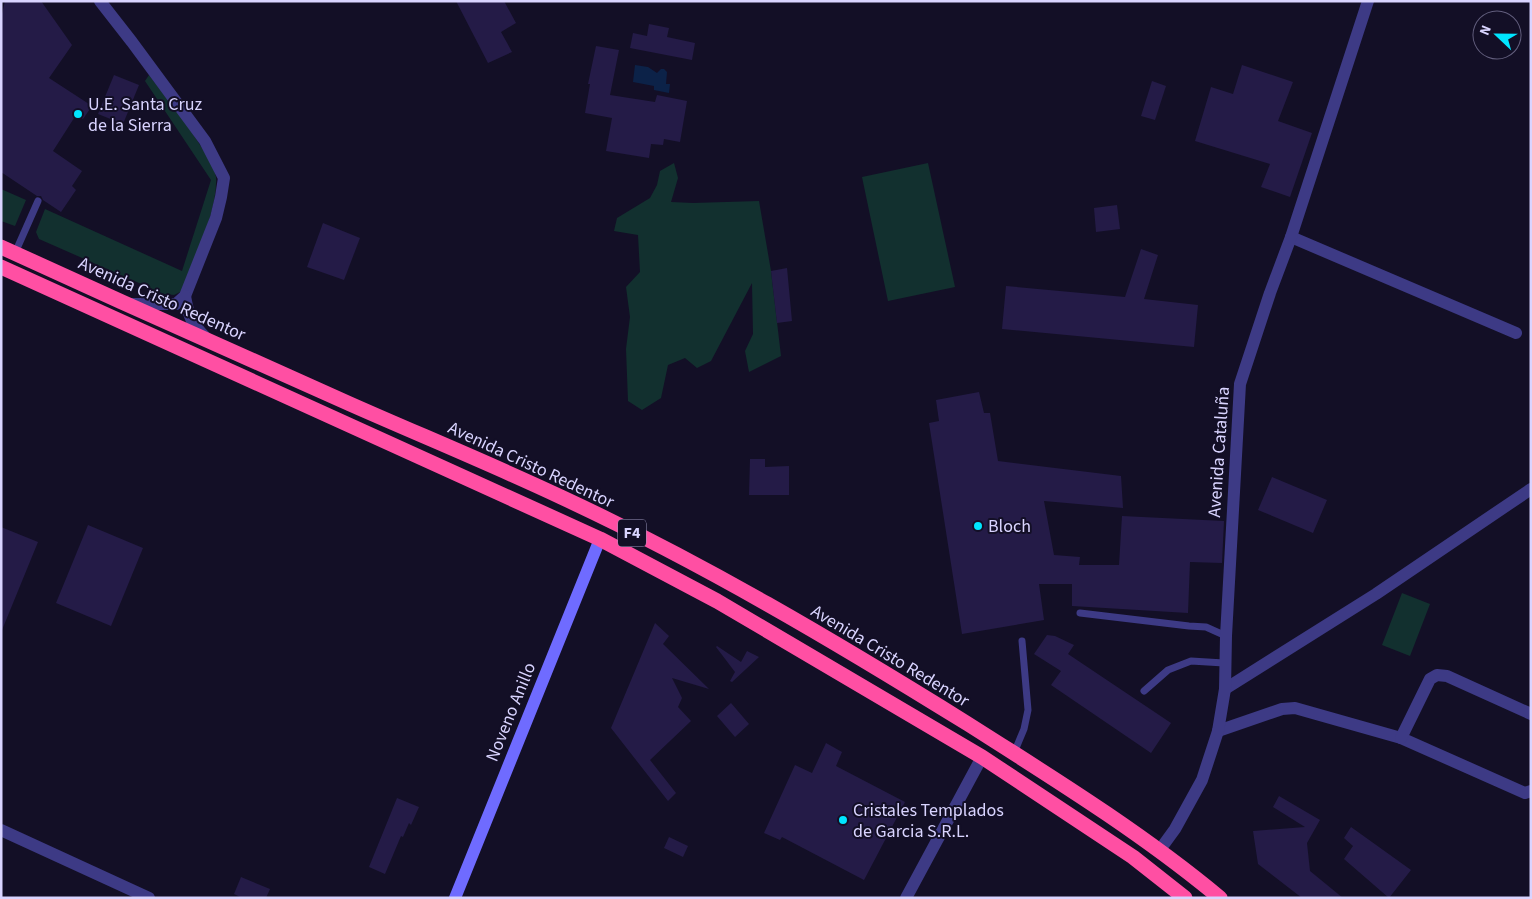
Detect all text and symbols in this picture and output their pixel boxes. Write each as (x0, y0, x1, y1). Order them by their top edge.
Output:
north arrow (1472, 10, 1522, 60)
text: N (1475, 22, 1497, 39)
place label: U.E. Santa Cruz de la Sierra (88, 92, 203, 138)
marker: U.E. Santa Cruz de la Sierra (72, 108, 84, 120)
street label: Avenida Cristo Redentor (74, 251, 250, 347)
street label: Avenida Cataluña (1202, 386, 1236, 518)
street label: Avenida Cristo Redentor (444, 415, 619, 515)
place label: Bloch (988, 514, 1031, 539)
road number: F4 (618, 520, 646, 546)
marker: Bloch (972, 520, 984, 532)
street label: Avenida Cristo Redentor (806, 599, 975, 714)
street label: Noveno Anillo (480, 659, 542, 765)
place label: Cristales Templados de Garcia S.R.L. (853, 798, 1004, 844)
marker: Cristales Templados de Garcia S.R.L. (837, 814, 849, 826)

